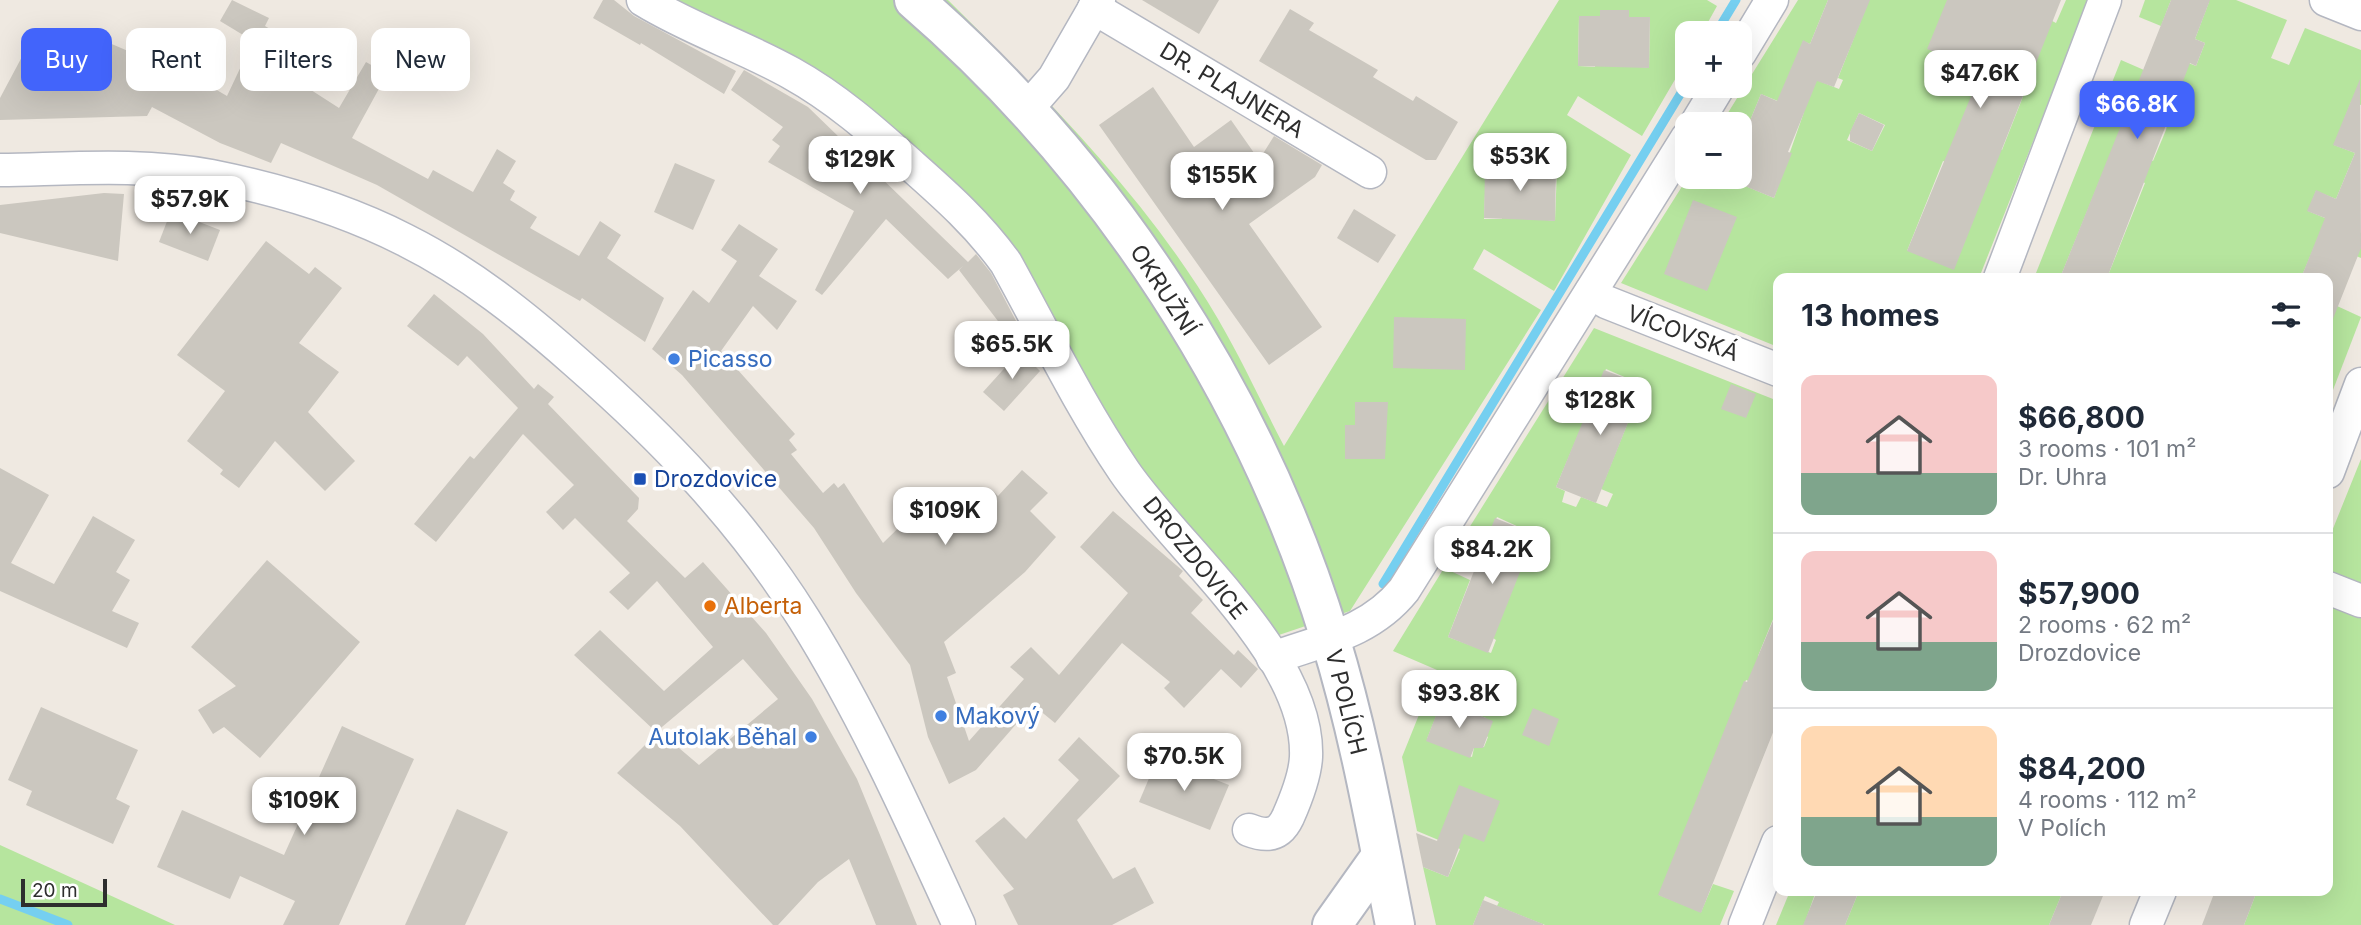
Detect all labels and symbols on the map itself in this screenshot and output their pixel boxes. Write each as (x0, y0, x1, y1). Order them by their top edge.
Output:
street label: DR. PLAJNERA (1155, 36, 1309, 144)
pin: $47.6K (1923, 50, 2037, 110)
pin: $66.8K (2080, 82, 2194, 141)
pin: $53K (1479, 134, 1561, 193)
pin: $129K (811, 136, 909, 196)
pin: $155K (1173, 152, 1271, 212)
pin: $57.9K (133, 176, 247, 236)
street label: OKRUŽNÍ (1124, 239, 1204, 341)
street label: VÍCOVSKÁ (1623, 299, 1743, 367)
pin: $65.5K (955, 322, 1069, 381)
place label: Picasso (688, 345, 773, 373)
marker: Picasso (666, 351, 682, 367)
pin: $128K (1551, 378, 1649, 437)
place label: Drozdovice (654, 465, 777, 493)
marker: Drozdovice (632, 471, 648, 487)
pin: $109K (896, 488, 994, 547)
street label: DROZDOVICE (1137, 491, 1253, 625)
pin: $84.2K (1435, 526, 1549, 586)
place label: Alberta (724, 592, 803, 620)
marker: Alberta (702, 598, 718, 614)
street label: V POLÍCH (1319, 646, 1373, 758)
pin: $93.8K (1402, 670, 1516, 730)
place label: Makový (955, 702, 1040, 730)
marker: Makový (933, 708, 949, 724)
place label: Autolak Běhal (648, 723, 797, 751)
marker: Autolak Běhal (803, 729, 819, 745)
pin: $70.5K (1127, 734, 1241, 793)
pin: $109K (255, 778, 353, 837)
scale bar (21, 876, 107, 908)

